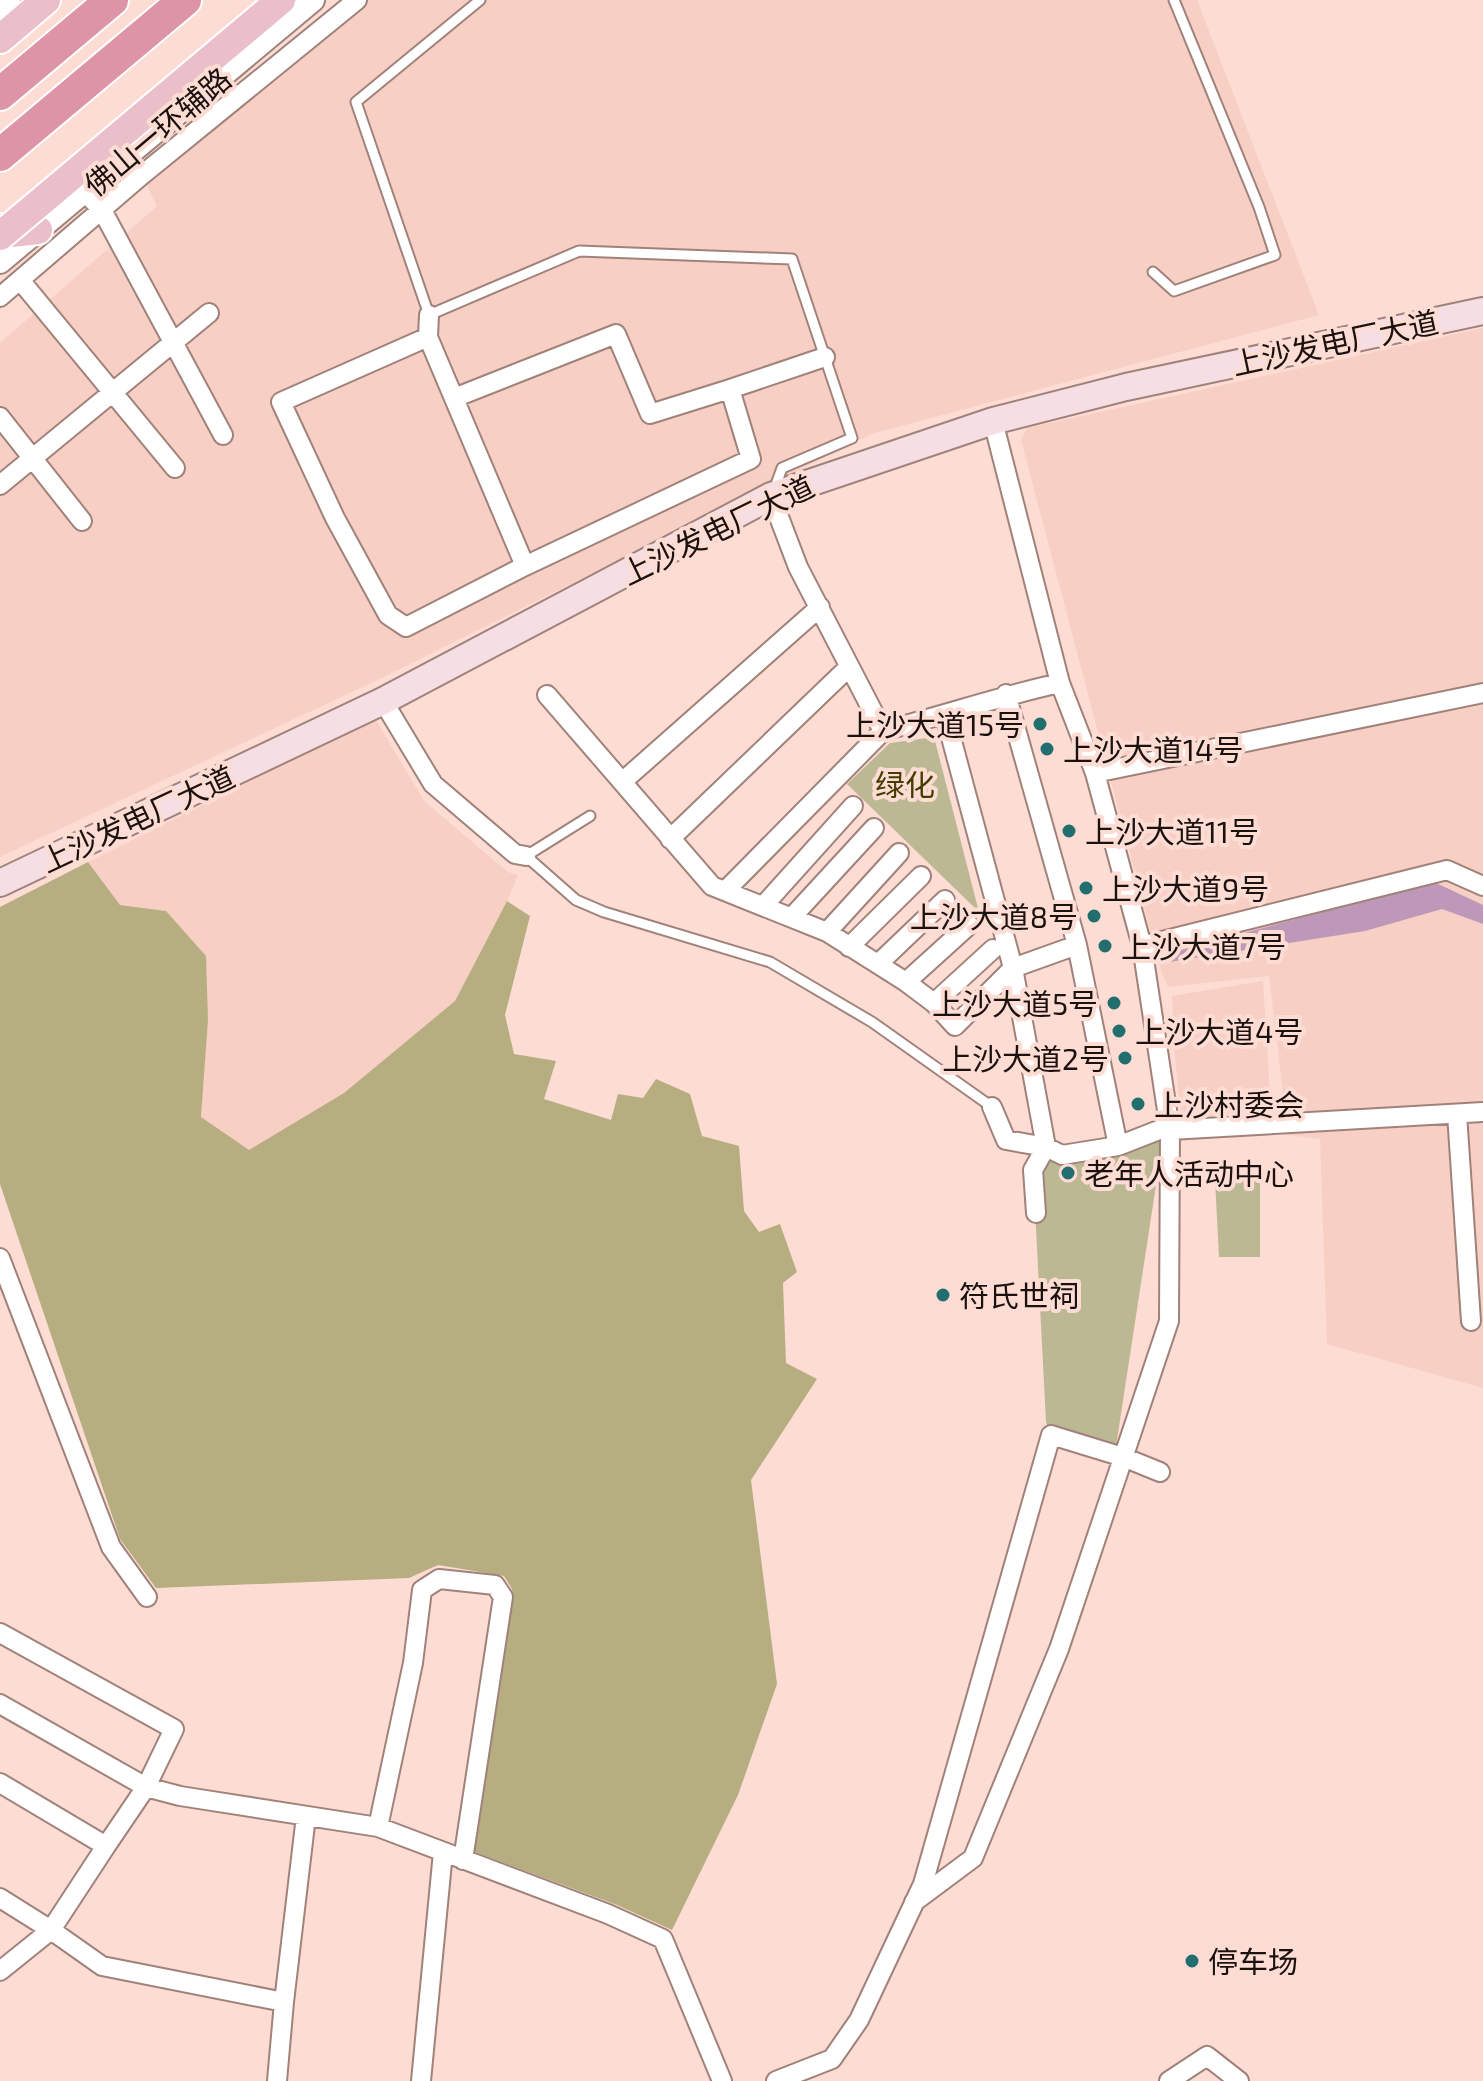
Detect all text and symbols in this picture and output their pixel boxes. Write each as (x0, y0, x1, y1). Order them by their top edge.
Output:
street label: 佛山一环辅路 (76, 59, 238, 203)
street label: 上沙发电厂大道 (1229, 303, 1441, 381)
street label: 上沙发电厂大道 (615, 467, 819, 591)
place label: 上沙大道15号 (846, 706, 1024, 742)
marker: 上沙大道15号 (1031, 715, 1049, 733)
place label: 上沙大道14号 (1063, 731, 1243, 767)
marker: 上沙大道14号 (1038, 740, 1056, 758)
street label: 上沙发电厂大道 (34, 757, 240, 879)
park label: 绿化 (875, 766, 935, 802)
place label: 上沙大道11号 (1085, 813, 1259, 849)
marker: 上沙大道11号 (1060, 822, 1078, 840)
place label: 上沙大道9号 (1102, 870, 1269, 906)
marker: 上沙大道9号 (1077, 879, 1095, 897)
place label: 上沙大道8号 (910, 898, 1078, 934)
marker: 上沙大道8号 (1085, 907, 1103, 925)
place label: 上沙大道7号 (1121, 928, 1286, 964)
marker: 上沙大道7号 (1096, 937, 1114, 955)
place label: 上沙大道5号 (932, 985, 1098, 1021)
marker: 上沙大道5号 (1105, 994, 1123, 1012)
place label: 上沙大道4号 (1135, 1013, 1303, 1049)
marker: 上沙大道4号 (1110, 1022, 1128, 1040)
place label: 上沙大道2号 (942, 1040, 1109, 1076)
marker: 上沙大道2号 (1116, 1049, 1134, 1067)
place label: 上沙村委会 (1154, 1086, 1304, 1122)
marker: 上沙村委会 (1129, 1095, 1147, 1113)
place label: 老年人活动中心 (1084, 1155, 1294, 1191)
marker: 老年人活动中心 (1059, 1164, 1077, 1182)
place label: 符氏世祠 (959, 1277, 1079, 1313)
marker: 符氏世祠 (934, 1286, 952, 1304)
place label: 停车场 (1208, 1943, 1298, 1979)
marker: 停车场 (1183, 1952, 1201, 1970)

